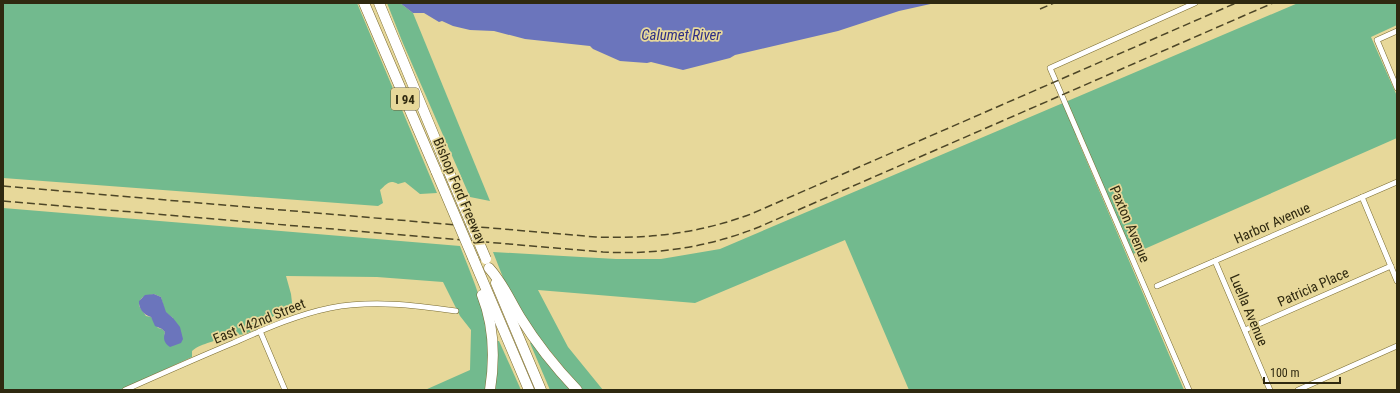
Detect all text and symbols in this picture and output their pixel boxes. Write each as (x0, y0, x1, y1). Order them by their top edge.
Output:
water label: Calumet River (641, 26, 721, 44)
road number: I 94 (391, 88, 419, 110)
street label: Bishop Ford Freeway (430, 135, 490, 247)
street label: Paxton Avenue (1107, 183, 1154, 265)
street label: Harbor Avenue (1232, 199, 1313, 247)
street label: Patricia Place (1275, 264, 1352, 310)
street label: Luella Avenue (1227, 272, 1271, 349)
street label: East 142nd Street (211, 295, 307, 347)
scale bar (1264, 359, 1340, 385)
text: 100 m (1270, 366, 1300, 380)

